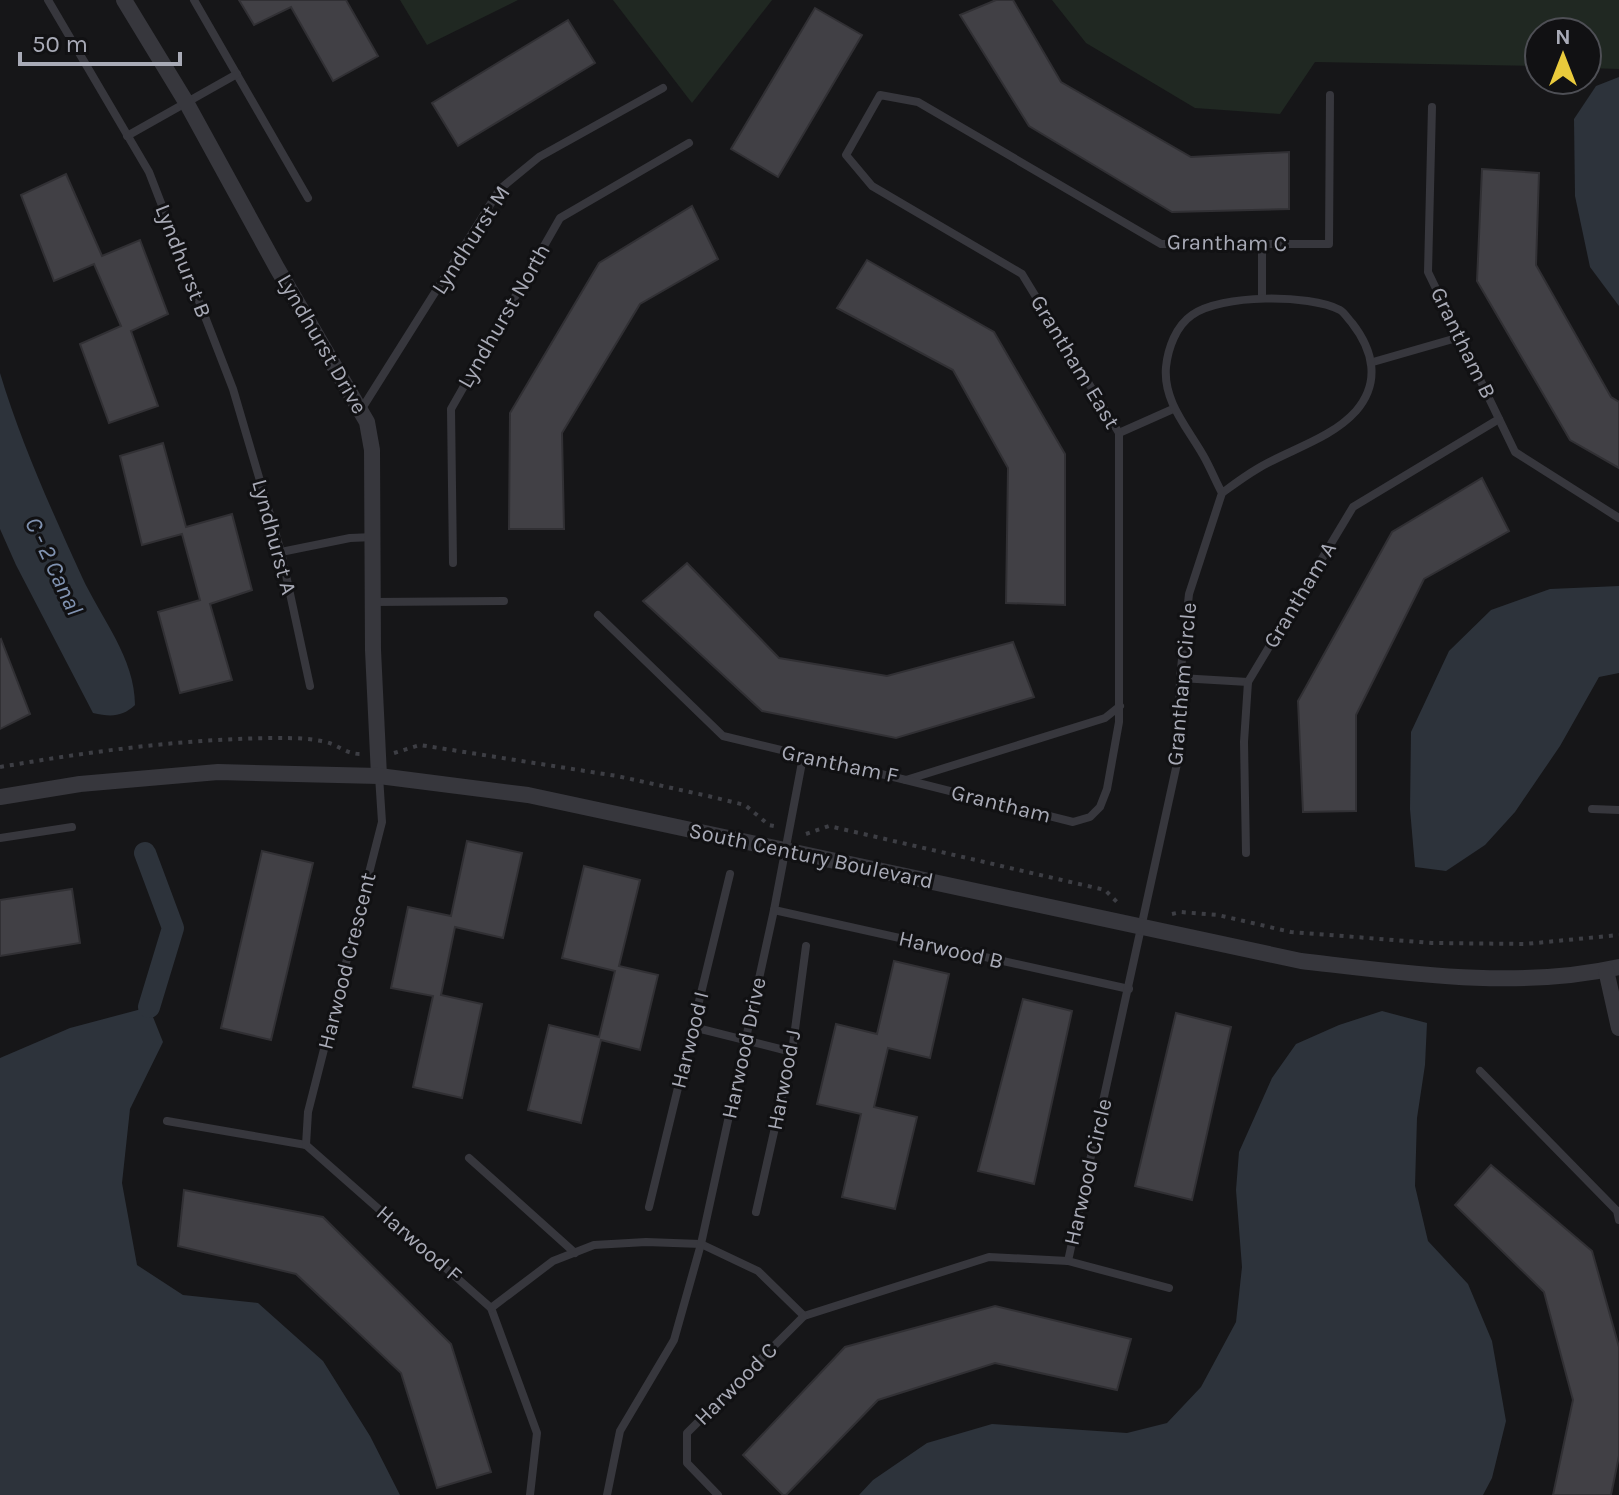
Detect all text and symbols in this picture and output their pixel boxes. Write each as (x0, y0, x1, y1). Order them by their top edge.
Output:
scale bar (20, 16, 180, 66)
north arrow (1523, 16, 1603, 96)
text: N (1555, 24, 1571, 50)
text: 50 m (32, 30, 88, 58)
street label: Lyndhurst M (426, 181, 516, 299)
street label: Lyndhurst B (149, 201, 217, 321)
street label: Grantham C (1167, 229, 1287, 257)
street label: Lyndhurst North (452, 239, 556, 393)
street label: Lyndhurst Drive (271, 269, 373, 419)
street label: Grantham B (1425, 283, 1501, 403)
street label: Grantham East (1025, 290, 1125, 434)
street label: Lyndhurst A (246, 476, 302, 598)
water label: C - 2 Canal (19, 512, 89, 620)
street label: Grantham A (1258, 537, 1342, 653)
street label: Grantham Circle (1162, 601, 1202, 767)
street label: Grantham F (779, 739, 901, 789)
street label: Grantham (948, 779, 1054, 829)
street label: South Century Boulevard (686, 817, 936, 895)
street label: Harwood Crescent (312, 870, 382, 1052)
street label: Harwood B (896, 925, 1006, 975)
street label: Harwood Drive (716, 975, 772, 1121)
street label: Harwood I (665, 989, 715, 1091)
street label: Harwood J (762, 1028, 806, 1132)
street label: Harwood Circle (1058, 1096, 1118, 1248)
street label: Harwood F (371, 1200, 467, 1288)
street label: Harwood C (689, 1337, 783, 1431)

